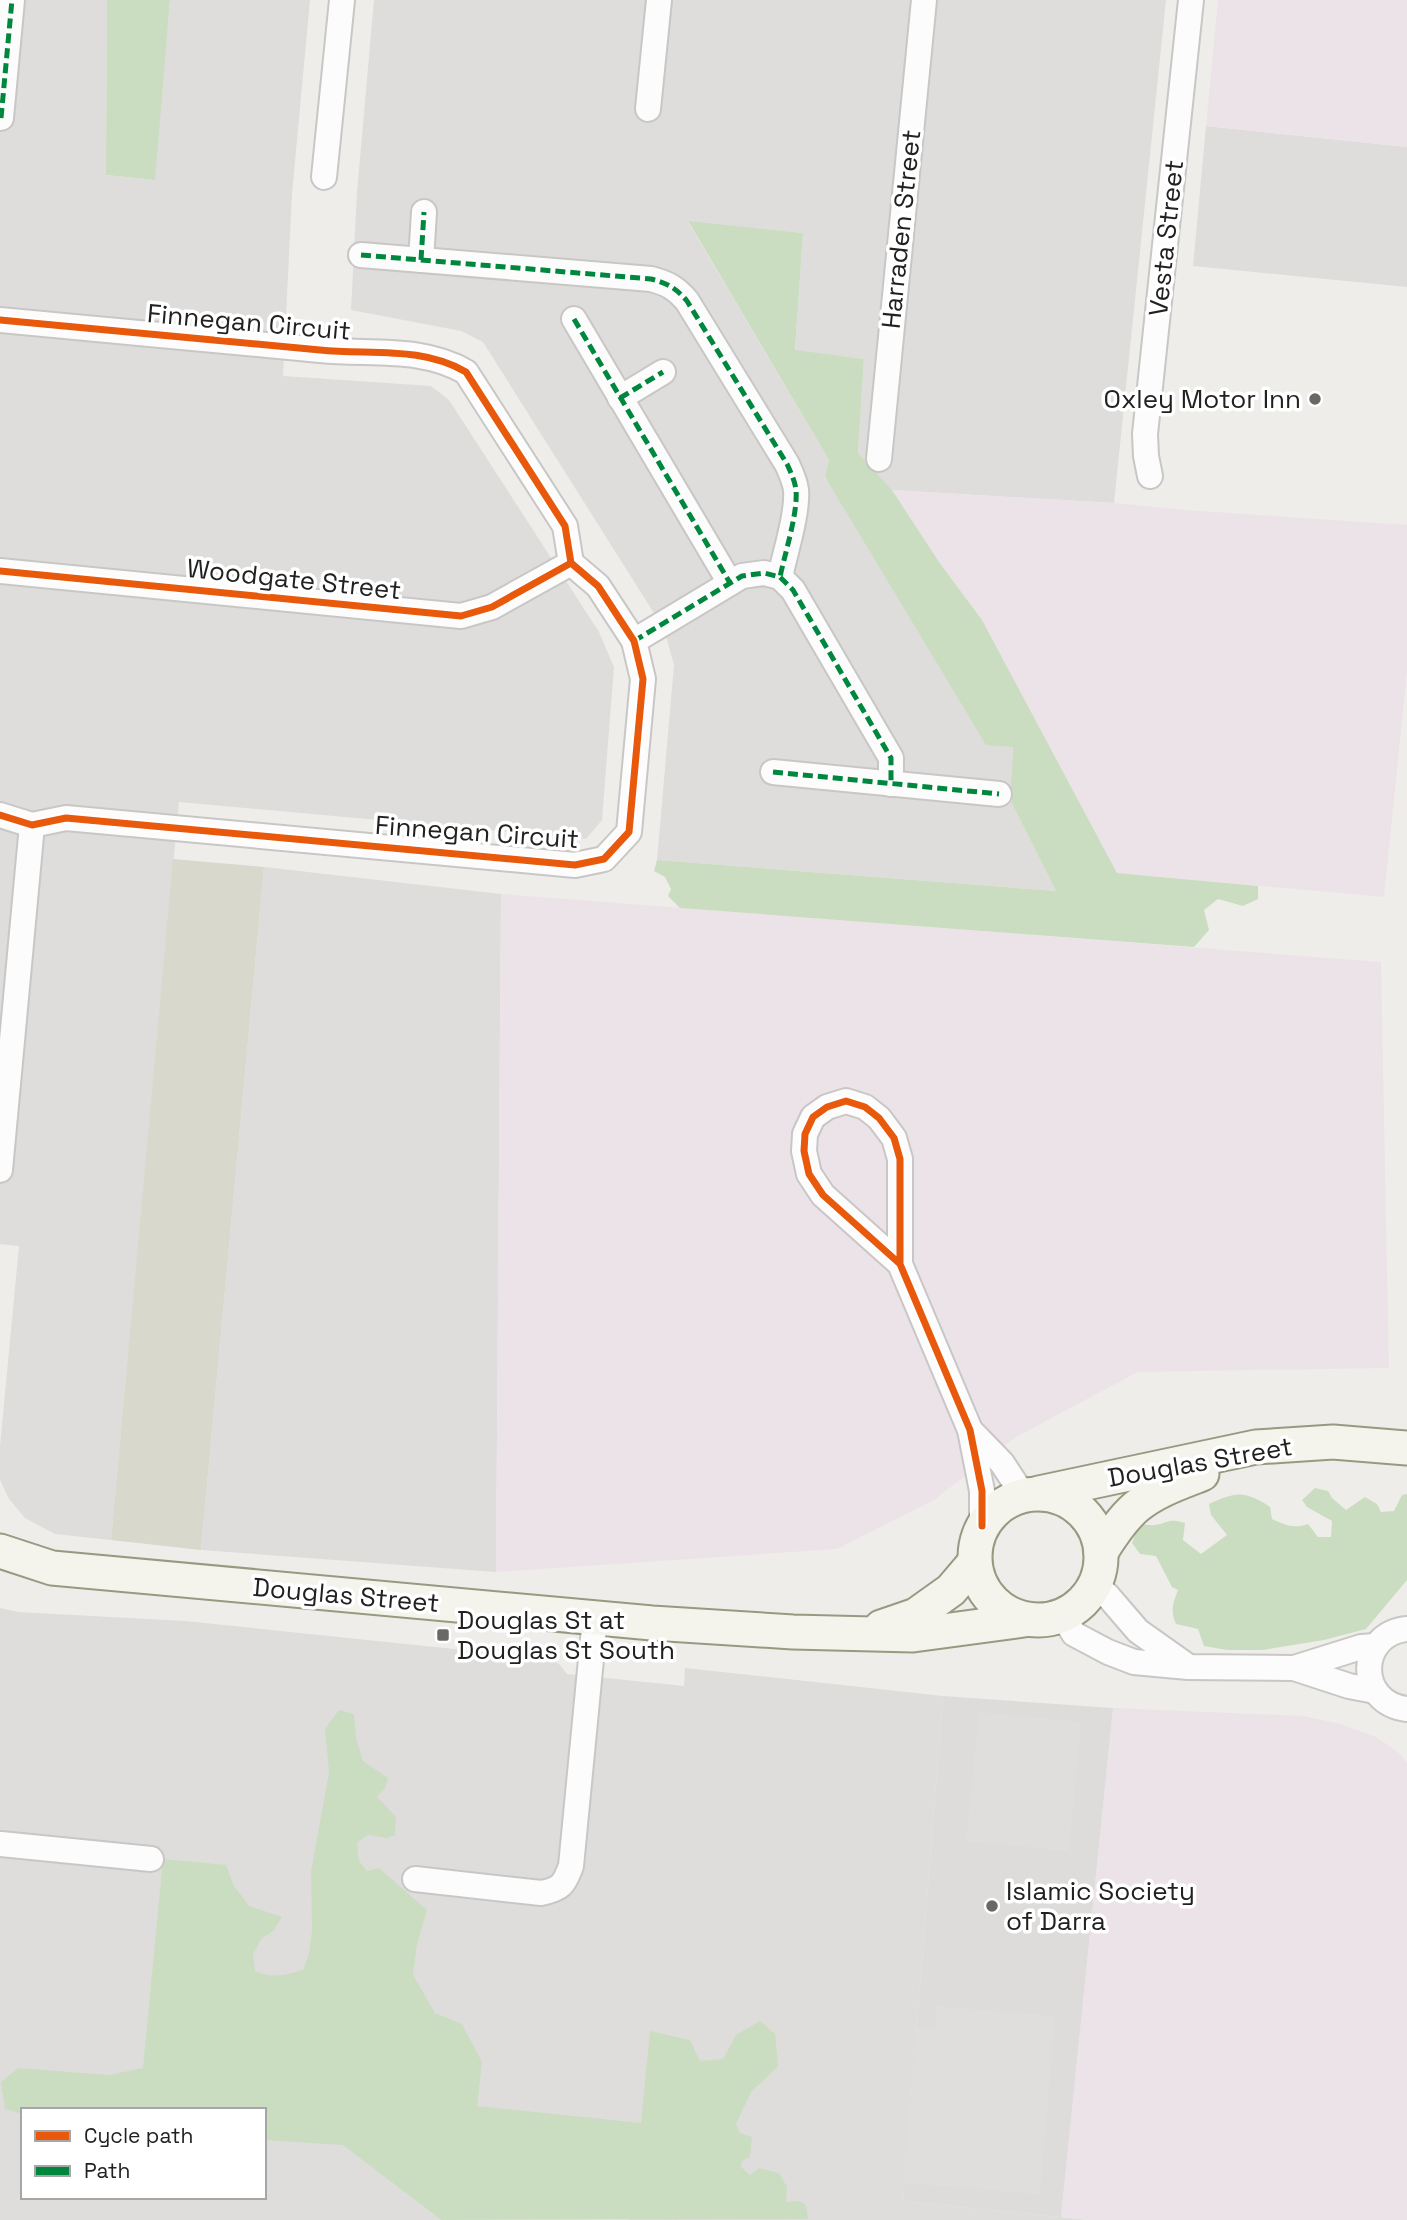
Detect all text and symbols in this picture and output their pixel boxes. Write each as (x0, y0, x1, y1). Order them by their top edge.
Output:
street label: Harraden Street (874, 128, 928, 330)
street label: Vesta Street (1141, 158, 1191, 318)
street label: Finnegan Circuit (146, 296, 352, 348)
place label: Oxley Motor Inn (1104, 382, 1301, 416)
marker: Oxley Motor Inn (1307, 391, 1323, 407)
street label: Woodgate Street (185, 551, 403, 607)
street label: Finnegan Circuit (374, 808, 580, 856)
street label: Douglas Street (1105, 1429, 1295, 1495)
street label: Douglas Street (251, 1570, 441, 1620)
place label: Douglas St at Douglas St South (457, 1603, 675, 1667)
marker: Douglas St at Douglas St South (435, 1627, 451, 1643)
place label: Islamic Society of Darra (1006, 1874, 1195, 1938)
marker: Islamic Society of Darra (984, 1898, 1000, 1914)
legend (21, 2108, 266, 2199)
text: Cycle path (84, 2122, 193, 2149)
text: Path (84, 2157, 130, 2184)

